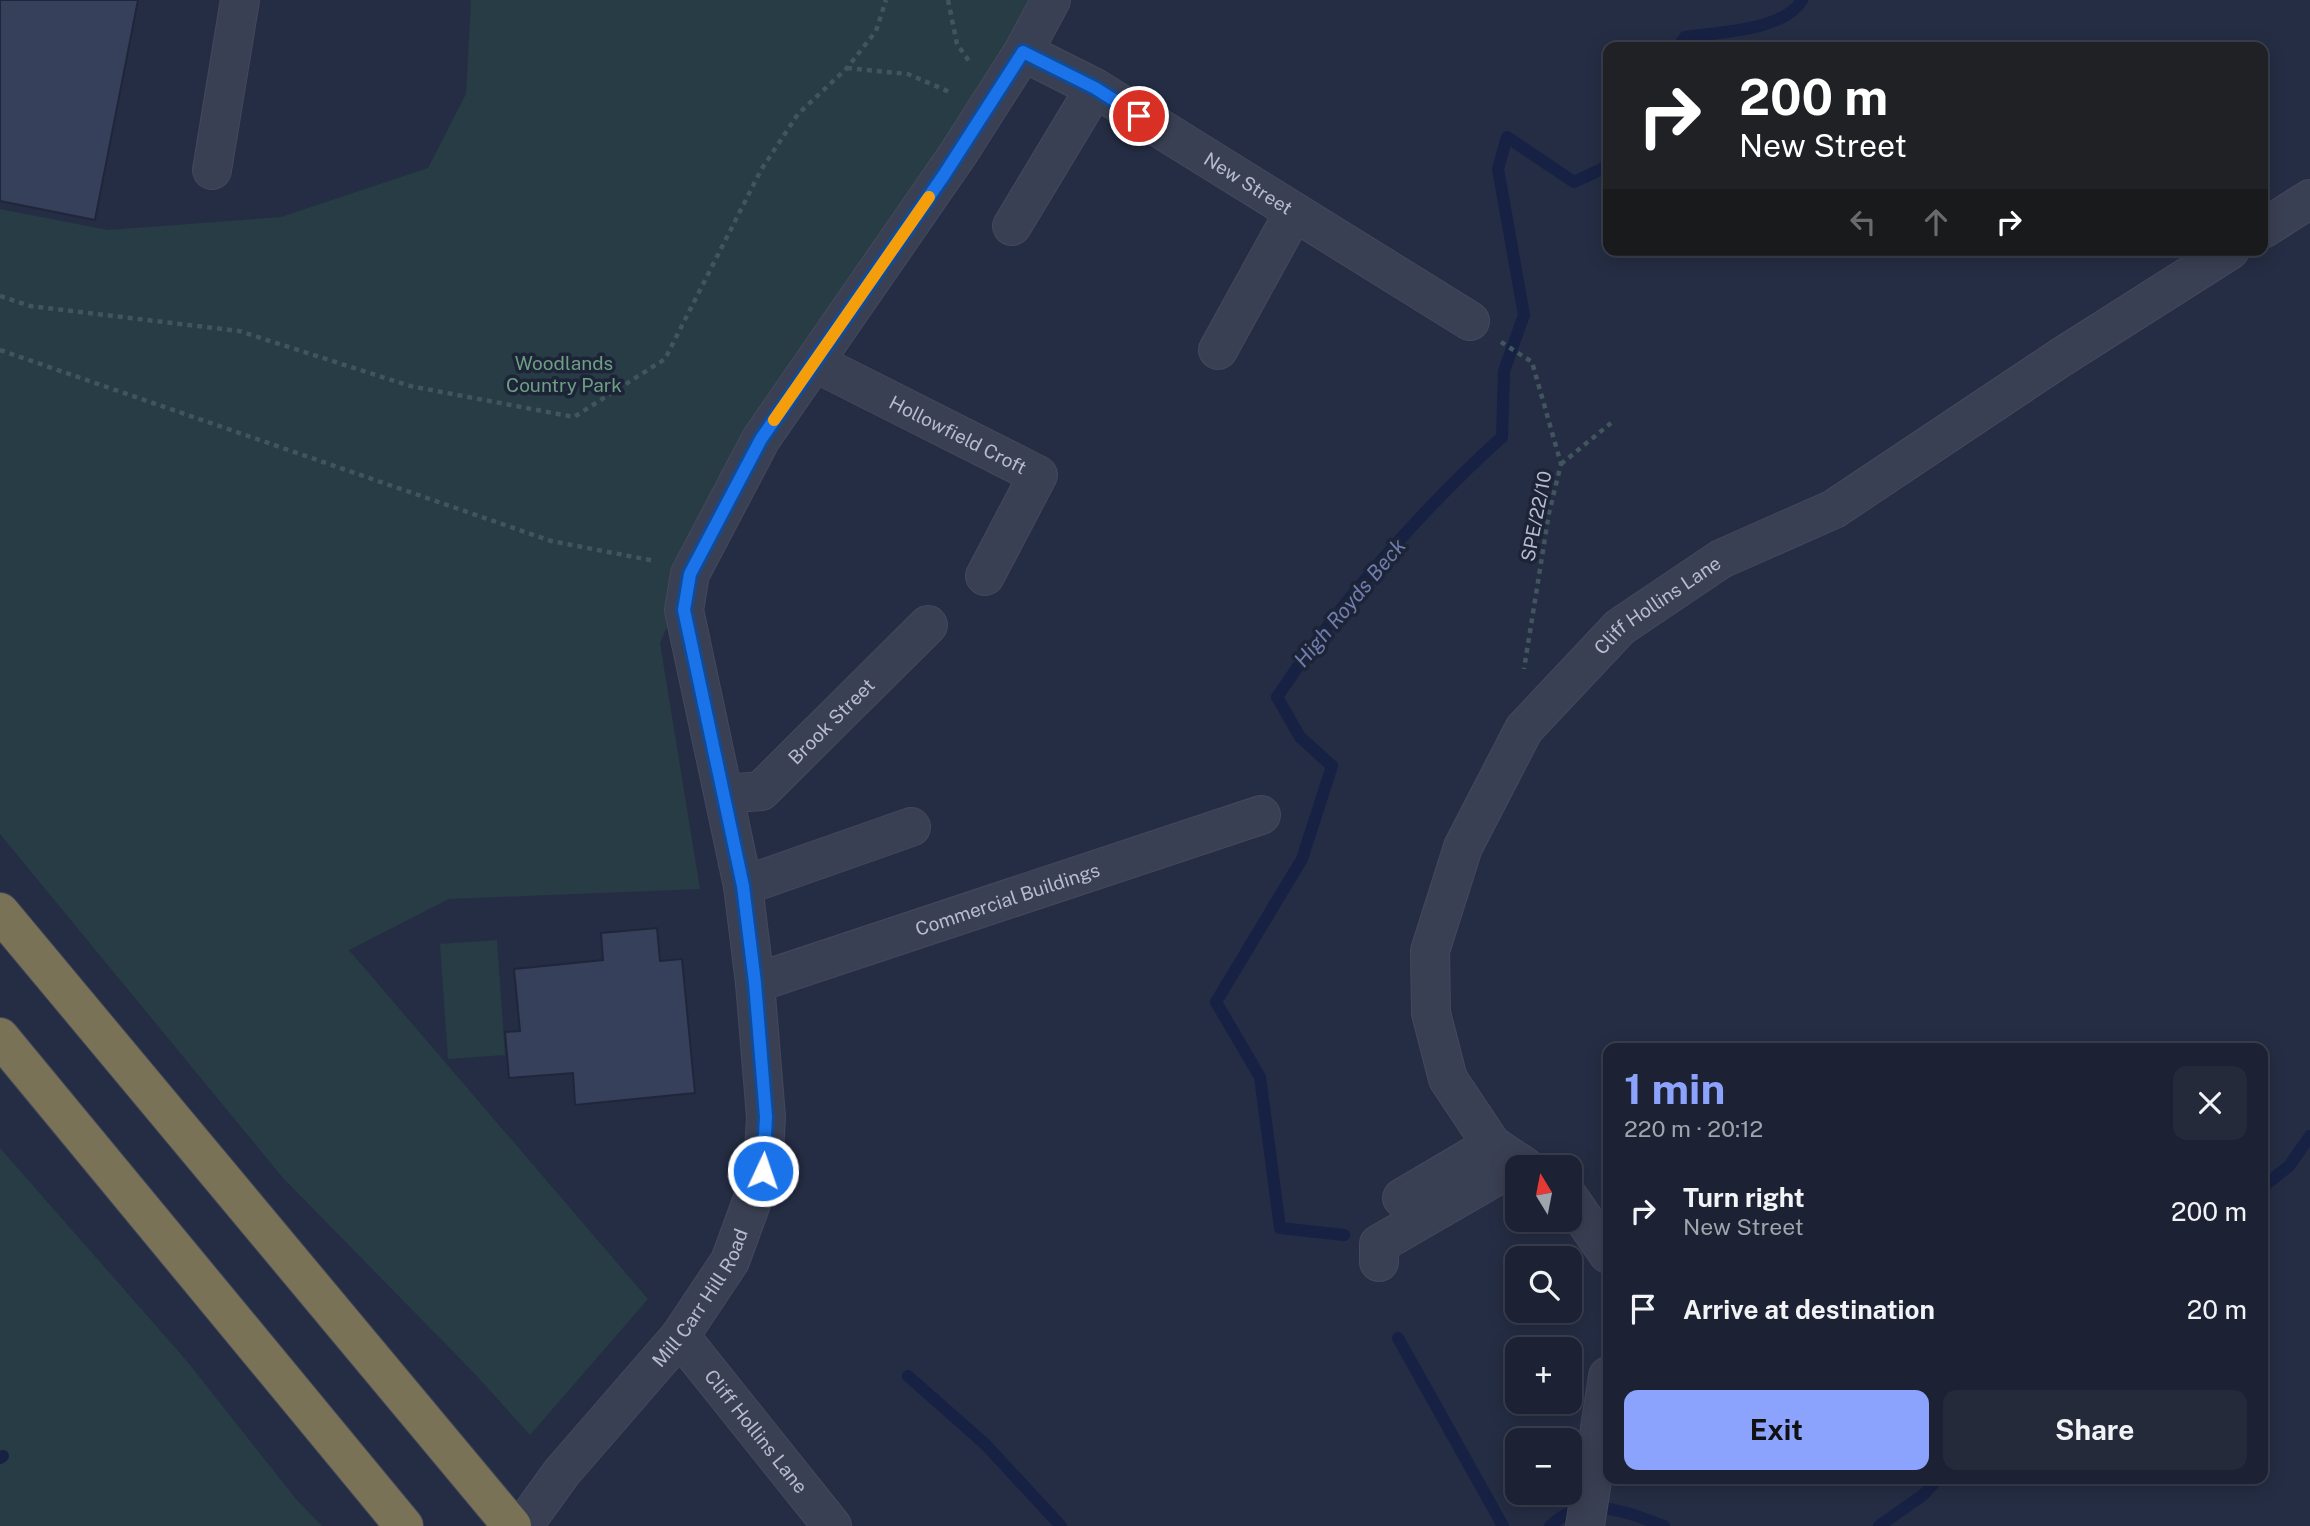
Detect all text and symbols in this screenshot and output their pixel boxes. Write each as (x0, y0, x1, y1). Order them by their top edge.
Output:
text: 200 m (1739, 68, 1888, 126)
icon: right (1624, 70, 1715, 161)
pin (1109, 86, 1169, 146)
icon: arrive (1120, 97, 1158, 135)
text: New Street (1739, 127, 1907, 164)
street label: New Street (1200, 148, 1296, 219)
icon: left (1844, 203, 1882, 241)
icon: ahead (1917, 203, 1955, 241)
icon: right (1990, 203, 2028, 241)
park label: Woodlands Country Park (506, 352, 622, 396)
street label: Hollowfield Croft (886, 391, 1030, 478)
street label: SPE/22/10 (1516, 469, 1556, 563)
water label: High Royds Beck (1289, 533, 1411, 672)
street label: Cliff Hollins Lane (1589, 552, 1725, 659)
street label: Brook Street (784, 674, 879, 769)
street label: Commercial Buildings (912, 858, 1102, 940)
text: 1 min (1624, 1064, 1725, 1113)
button: close (2173, 1066, 2247, 1140)
text: 220 m · 20:12 (1624, 1115, 1763, 1142)
position arrow (726, 1134, 800, 1208)
north arrow (1505, 1155, 1582, 1232)
map controls (1505, 1155, 1582, 1505)
text: Turn right (1683, 1182, 1805, 1213)
icon: right (1624, 1192, 1662, 1230)
text: 200 m (2171, 1196, 2247, 1227)
text: New Street (1683, 1213, 1804, 1240)
street label: Mill Carr Hill Road (647, 1226, 752, 1371)
button: search (1505, 1246, 1582, 1323)
icon: arrive (1624, 1290, 1662, 1328)
text: Arrive at destination (1683, 1294, 1935, 1325)
text: 20 m (2187, 1294, 2247, 1325)
button: + (1505, 1337, 1582, 1414)
street label: Cliff Hollins Lane (700, 1365, 812, 1497)
button: Exit (1624, 1390, 1929, 1470)
button: Share (1943, 1390, 2247, 1470)
button: − (1505, 1428, 1582, 1505)

